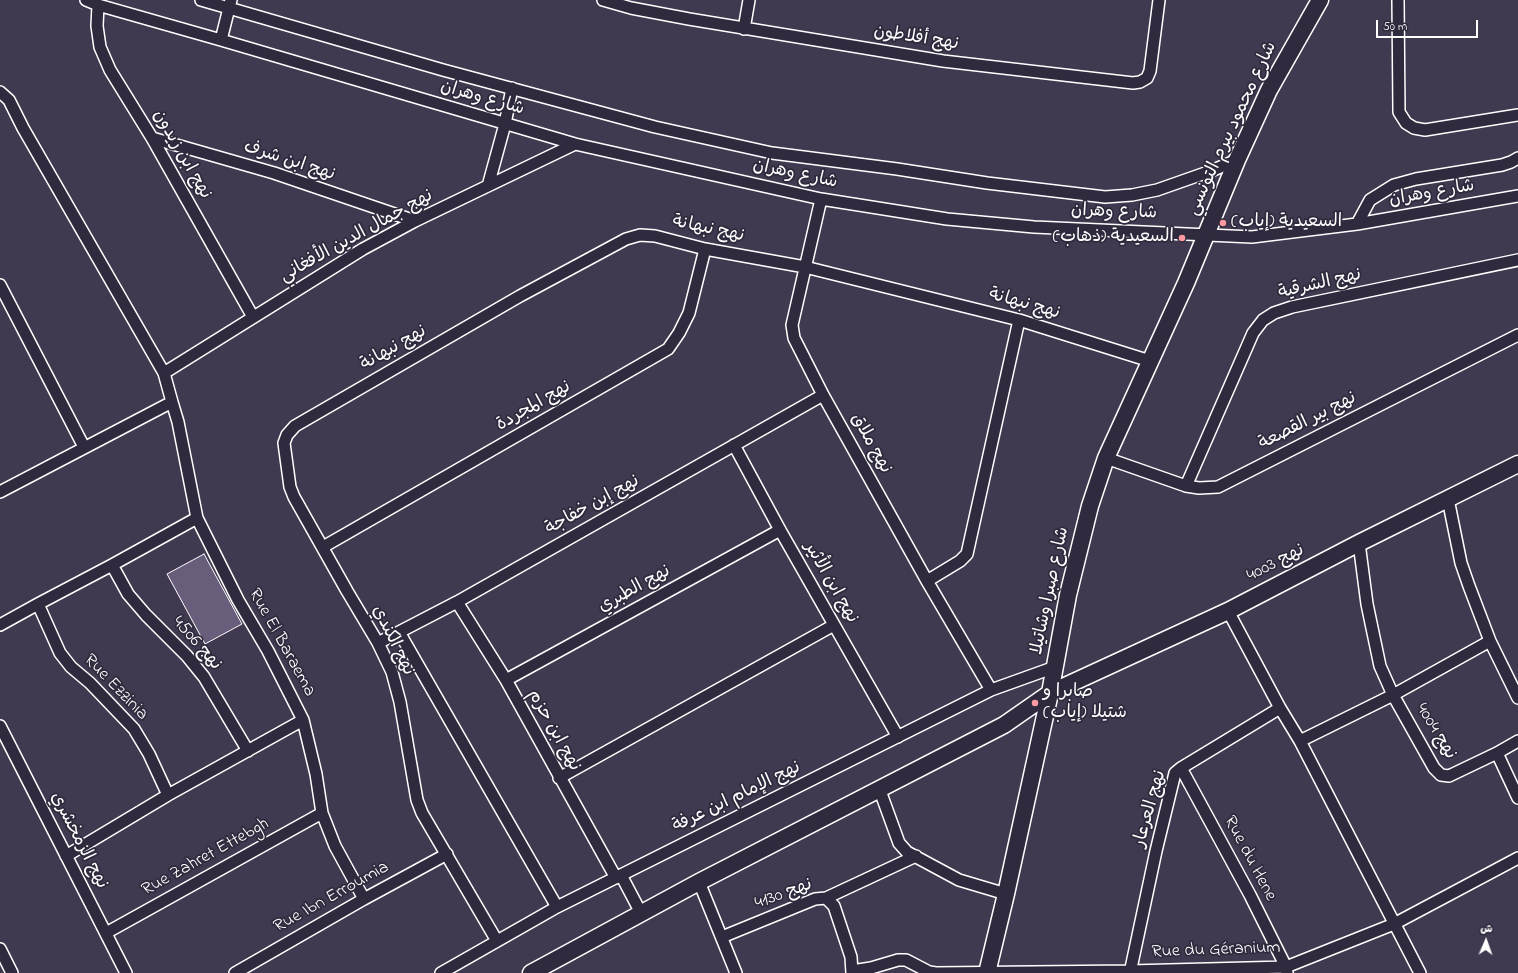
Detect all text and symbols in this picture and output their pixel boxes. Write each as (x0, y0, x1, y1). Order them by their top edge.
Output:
scale bar (1378, 12, 1480, 38)
text: 50 m (1383, 18, 1407, 36)
street label: نهج أفلاطون (872, 22, 960, 56)
street label: شارع محمود بيرم التونسي (1183, 39, 1283, 219)
street label: شارع وهران (438, 77, 526, 121)
street label: نهج ابن زيدون (147, 106, 215, 204)
street label: نهج ابن شرف (241, 137, 337, 187)
street label: شارع وهران (751, 155, 839, 195)
street label: شارع وهران (1388, 176, 1476, 212)
street label: نهج جمال الدين الأفغاني (277, 186, 437, 288)
street label: شارع وهران (1071, 201, 1157, 225)
street label: نهج نبهانة (670, 212, 746, 248)
place label: السعيدية (إياب) (1231, 212, 1342, 234)
marker: السعيدية (إياب) (1218, 218, 1228, 228)
place label: السعيدية (ذهاب) (1053, 227, 1174, 249)
marker: السعيدية (ذهاب) (1177, 233, 1187, 243)
street label: نهج الشرقية (1276, 265, 1364, 305)
street label: نهج نبهانة (986, 285, 1062, 325)
street label: نهج نبهانة (357, 321, 431, 377)
street label: نهج المجردة (493, 377, 575, 437)
street label: نهج بير القصعة (1256, 388, 1360, 456)
street label: نهج ملاق (845, 410, 895, 478)
street label: نهج إبن خفاجة (542, 471, 644, 541)
street label: شارع صبرا وشاتيلا (1027, 525, 1075, 657)
street label: نهج ابن الأثير (798, 538, 862, 628)
street label: نهج 4003 (1244, 540, 1308, 588)
street label: نهج الطبري (595, 561, 675, 619)
street label: Rue El Baraema (242, 585, 320, 701)
street label: نهج الكندي (366, 602, 418, 680)
street label: نهج 4506 (167, 613, 225, 675)
street label: Rue Ezzinia (78, 650, 152, 726)
place label: صابرا و شتيلا (إياب) (1043, 682, 1127, 724)
street label: نهج ابن حزم (522, 686, 584, 776)
marker: صابرا و شتيلا (إياب) (1030, 698, 1040, 708)
street label: نهج 4004 (1410, 700, 1460, 764)
street label: نهج الإمام ابن عرفة (669, 758, 805, 838)
street label: نهج العرعار (1130, 768, 1172, 850)
street label: نهج الزمخشري (44, 789, 112, 893)
street label: Rue du Hene (1218, 813, 1280, 905)
street label: Rue Zahret Ettebgh (139, 814, 273, 902)
street label: Rue Ibn Erroumia (271, 857, 393, 939)
street label: نهج 4130 (752, 875, 816, 915)
north arrow (1466, 921, 1506, 961)
text: ش (1480, 921, 1493, 937)
street label: Rue du Géranium (1151, 938, 1281, 964)

